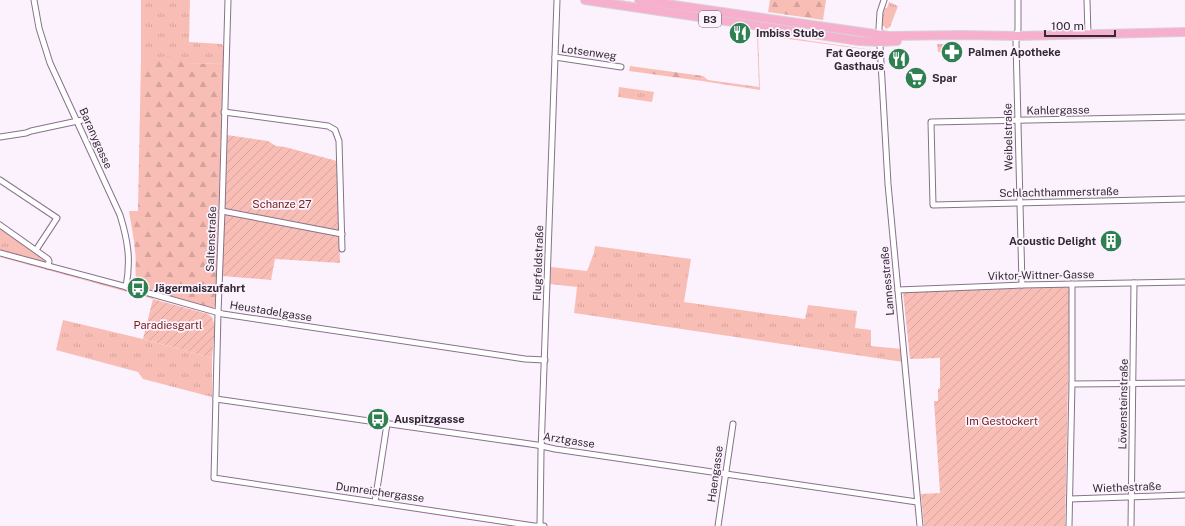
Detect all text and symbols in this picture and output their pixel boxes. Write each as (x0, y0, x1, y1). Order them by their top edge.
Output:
road number: B3 (699, 11, 721, 27)
scale bar (1045, 12, 1115, 38)
text: 100 m (1051, 19, 1084, 33)
restaurant icon: Imbiss Stube (727, 20, 753, 46)
place label: Imbiss Stube (756, 27, 824, 39)
pharmacy icon: Palmen Apotheke (939, 39, 965, 65)
street label: Lotsenweg (561, 42, 618, 62)
restaurant icon: Fat George Gasthaus (886, 46, 912, 72)
place label: Palmen Apotheke (968, 46, 1061, 58)
place label: Fat George Gasthaus (826, 47, 884, 72)
supermarket icon: Spar (903, 65, 929, 91)
place label: Spar (932, 72, 957, 84)
street label: Weibelstraße (1001, 103, 1015, 171)
street label: Kahlergasse (1026, 103, 1090, 117)
street label: Baranygasse (77, 106, 115, 170)
street label: Schlachthammerstraße (999, 185, 1119, 199)
park label: Schanze 27 (252, 198, 312, 210)
street label: Saltenstraße (204, 206, 218, 272)
street label: Flugfeldstraße (531, 225, 545, 301)
building icon: Acoustic Delight (1098, 228, 1124, 254)
place label: Acoustic Delight (1009, 235, 1096, 247)
street label: Lannesstraße (878, 246, 896, 316)
street label: Viktor-Wittner-Gasse (988, 268, 1094, 282)
bus stop icon: Jägermaiszufahrt (125, 275, 151, 301)
place label: Jägermaiszufahrt (154, 282, 246, 294)
street label: Heustadelgasse (229, 299, 313, 323)
park label: Paradiesgartl (134, 319, 202, 331)
street label: Löwensteinstraße (1116, 359, 1130, 449)
bus stop icon: Auspitzgasse (365, 406, 391, 432)
place label: Auspitzgasse (394, 413, 465, 425)
park label: Im Gestockert (966, 415, 1038, 427)
street label: Arztgasse (542, 430, 596, 450)
street label: Haengasse (705, 445, 725, 503)
street label: Dumreichergasse (335, 480, 425, 504)
street label: Wiethestraße (1092, 480, 1162, 494)

